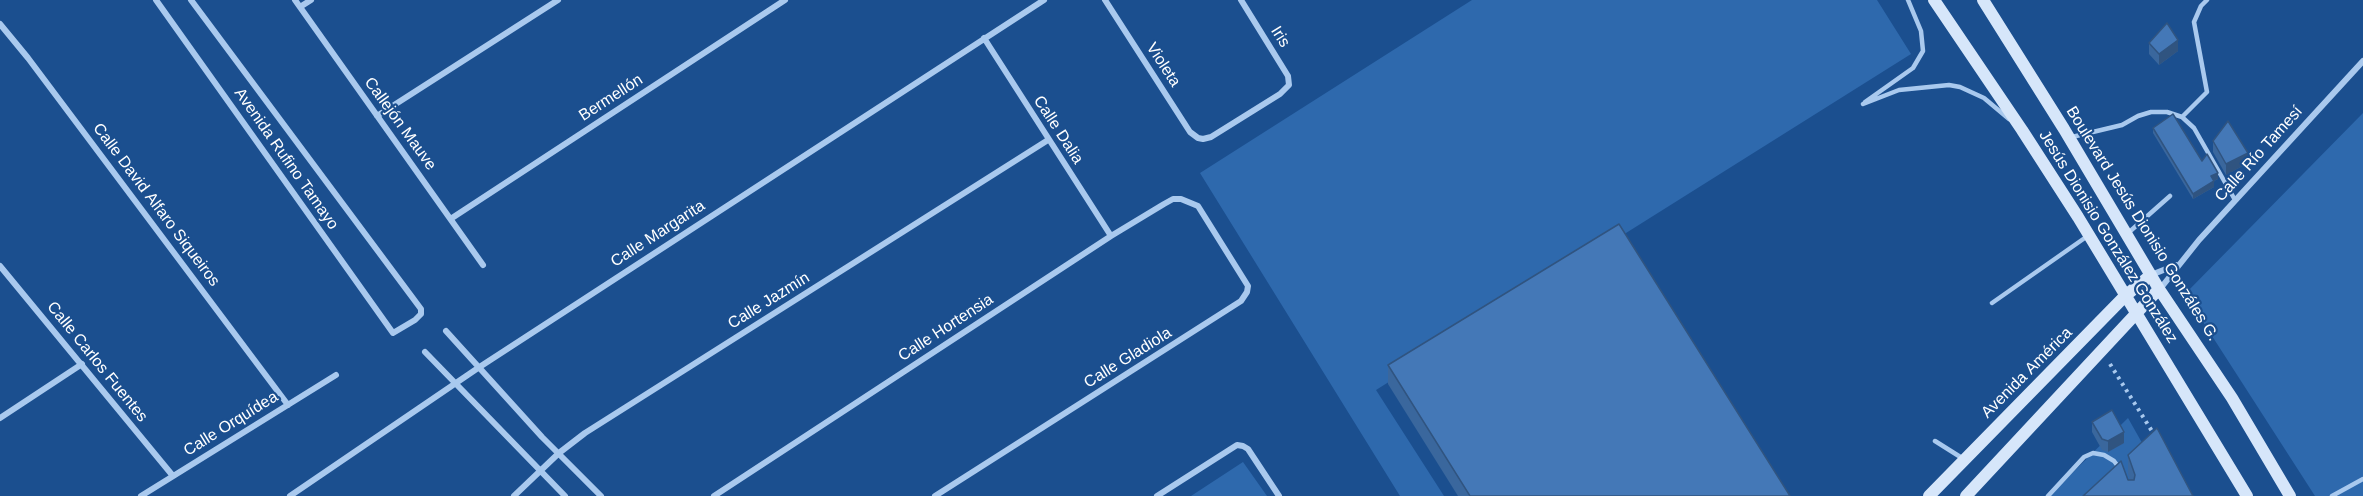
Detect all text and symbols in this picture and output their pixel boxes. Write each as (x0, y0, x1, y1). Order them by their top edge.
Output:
street label: Iris (1266, 23, 1294, 51)
street label: Violeta (1142, 39, 1184, 91)
street label: Bermellón (576, 70, 646, 126)
street label: Callejón Mauve (360, 74, 440, 174)
street label: Avenida Rufino Tamayo (230, 84, 342, 234)
street label: Calle Dalia (1029, 92, 1087, 168)
street label: Calle Río Tamesí (2211, 102, 2307, 206)
street label: Boulevard Jesús Dionisio Gonzáles G. (2062, 103, 2222, 345)
street label: Calle David Alfaro Siqueiros (88, 120, 224, 290)
street label: Jesús Dionisio González González (2034, 127, 2182, 347)
street label: Calle Margarita (607, 196, 709, 272)
street label: Calle Jazmín (725, 268, 813, 334)
street label: Calle Hortensia (895, 290, 997, 366)
street label: Calle Carlos Fuentes (43, 298, 151, 426)
street label: Calle Gladiola (1081, 323, 1175, 393)
street label: Avenida América (1978, 324, 2076, 422)
street label: Calle Orquídea (180, 387, 282, 461)

